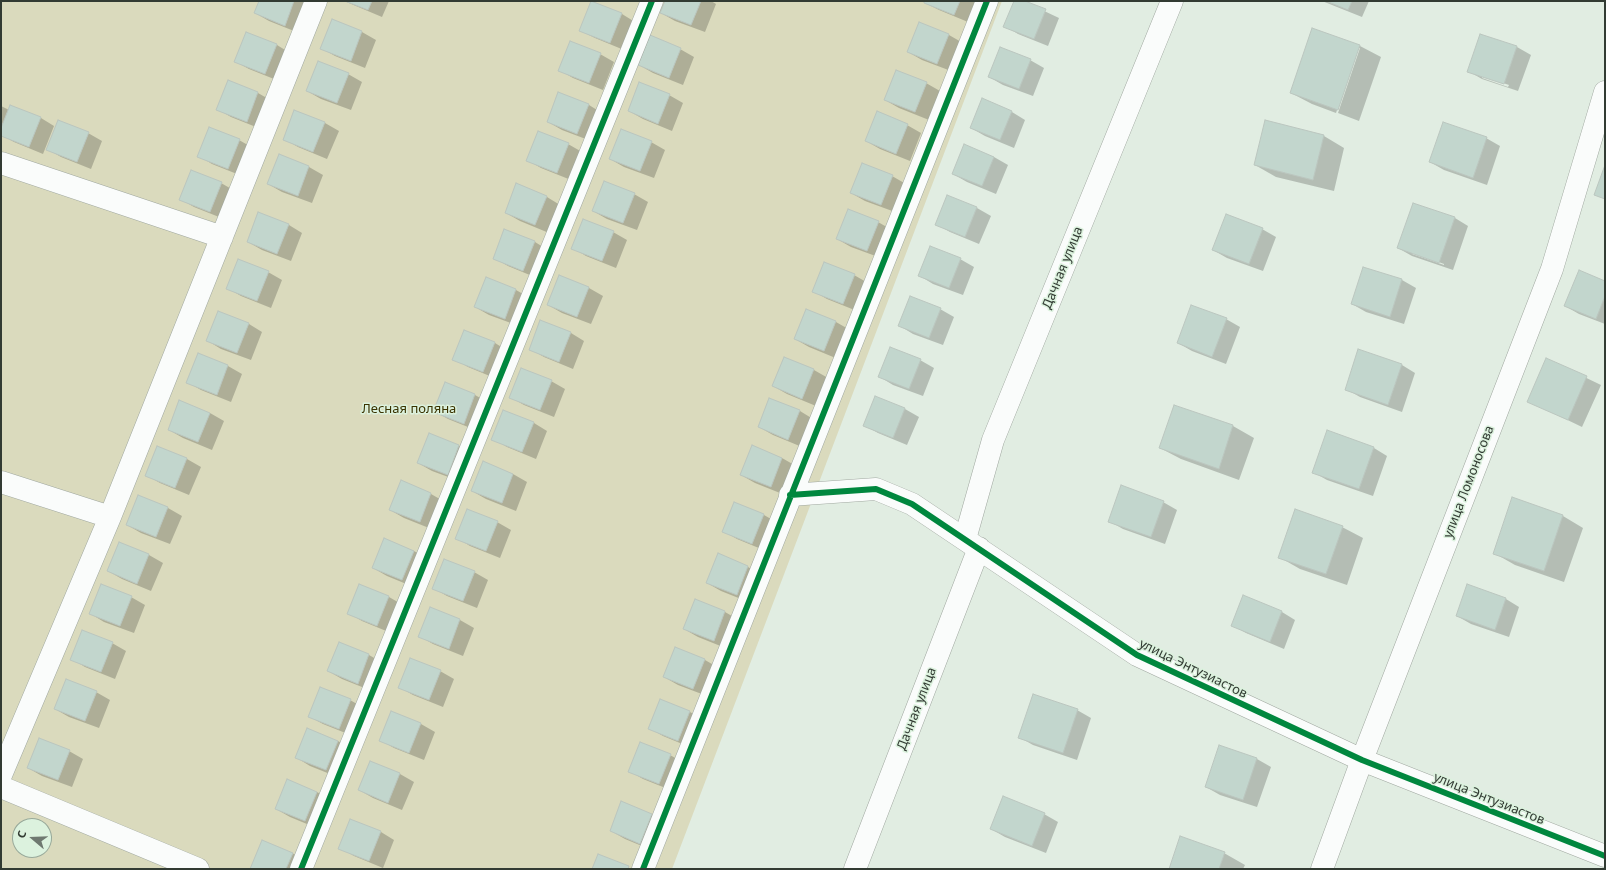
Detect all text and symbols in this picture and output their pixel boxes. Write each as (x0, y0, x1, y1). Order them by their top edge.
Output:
street label: Дачная улица (1039, 225, 1087, 311)
park label: Лесная поляна (362, 401, 456, 417)
street label: улица Ломоносова (1440, 424, 1498, 540)
street label: улица Энтузиастов (1136, 636, 1250, 702)
street label: Дачная улица (894, 665, 940, 753)
street label: улица Энтузиастов (1431, 770, 1547, 828)
north arrow (12, 818, 52, 858)
text: С (13, 828, 29, 840)

